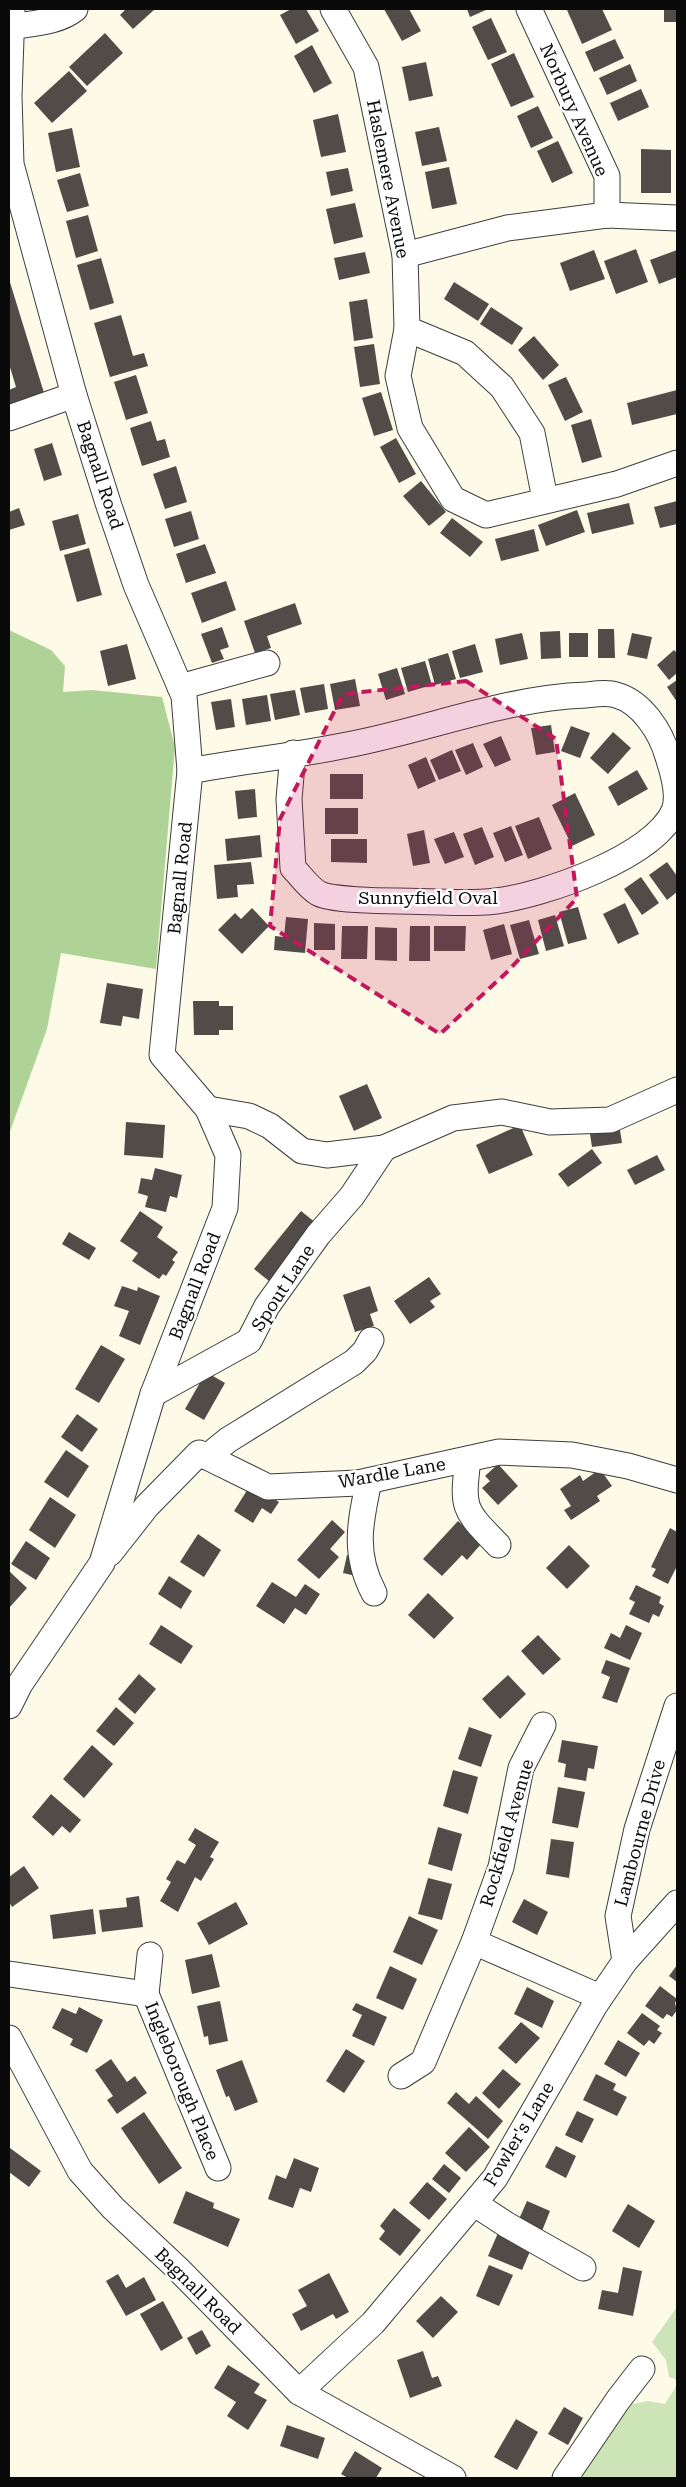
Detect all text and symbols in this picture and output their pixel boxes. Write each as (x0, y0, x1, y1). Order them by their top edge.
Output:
street label: Norbury Avenue (536, 40, 613, 179)
street label: Haslemere Avenue (363, 98, 414, 260)
street label: Bagnall Road (73, 418, 128, 532)
street label: Bagnall Road (163, 820, 196, 935)
street label: Sunnyfield Oval (358, 887, 498, 908)
street label: Bagnall Road (164, 1229, 225, 1342)
street label: Spout Lane (247, 1240, 318, 1335)
street label: Wardle Lane (337, 1453, 447, 1492)
street label: Rockfield Avenue (475, 1757, 538, 1909)
street label: Lambourne Drive (610, 1757, 669, 1909)
street label: Ingleborough Place (141, 1999, 224, 2163)
street label: Fowler's Lane (479, 2078, 558, 2190)
street label: Bagnall Road (151, 2243, 246, 2338)

